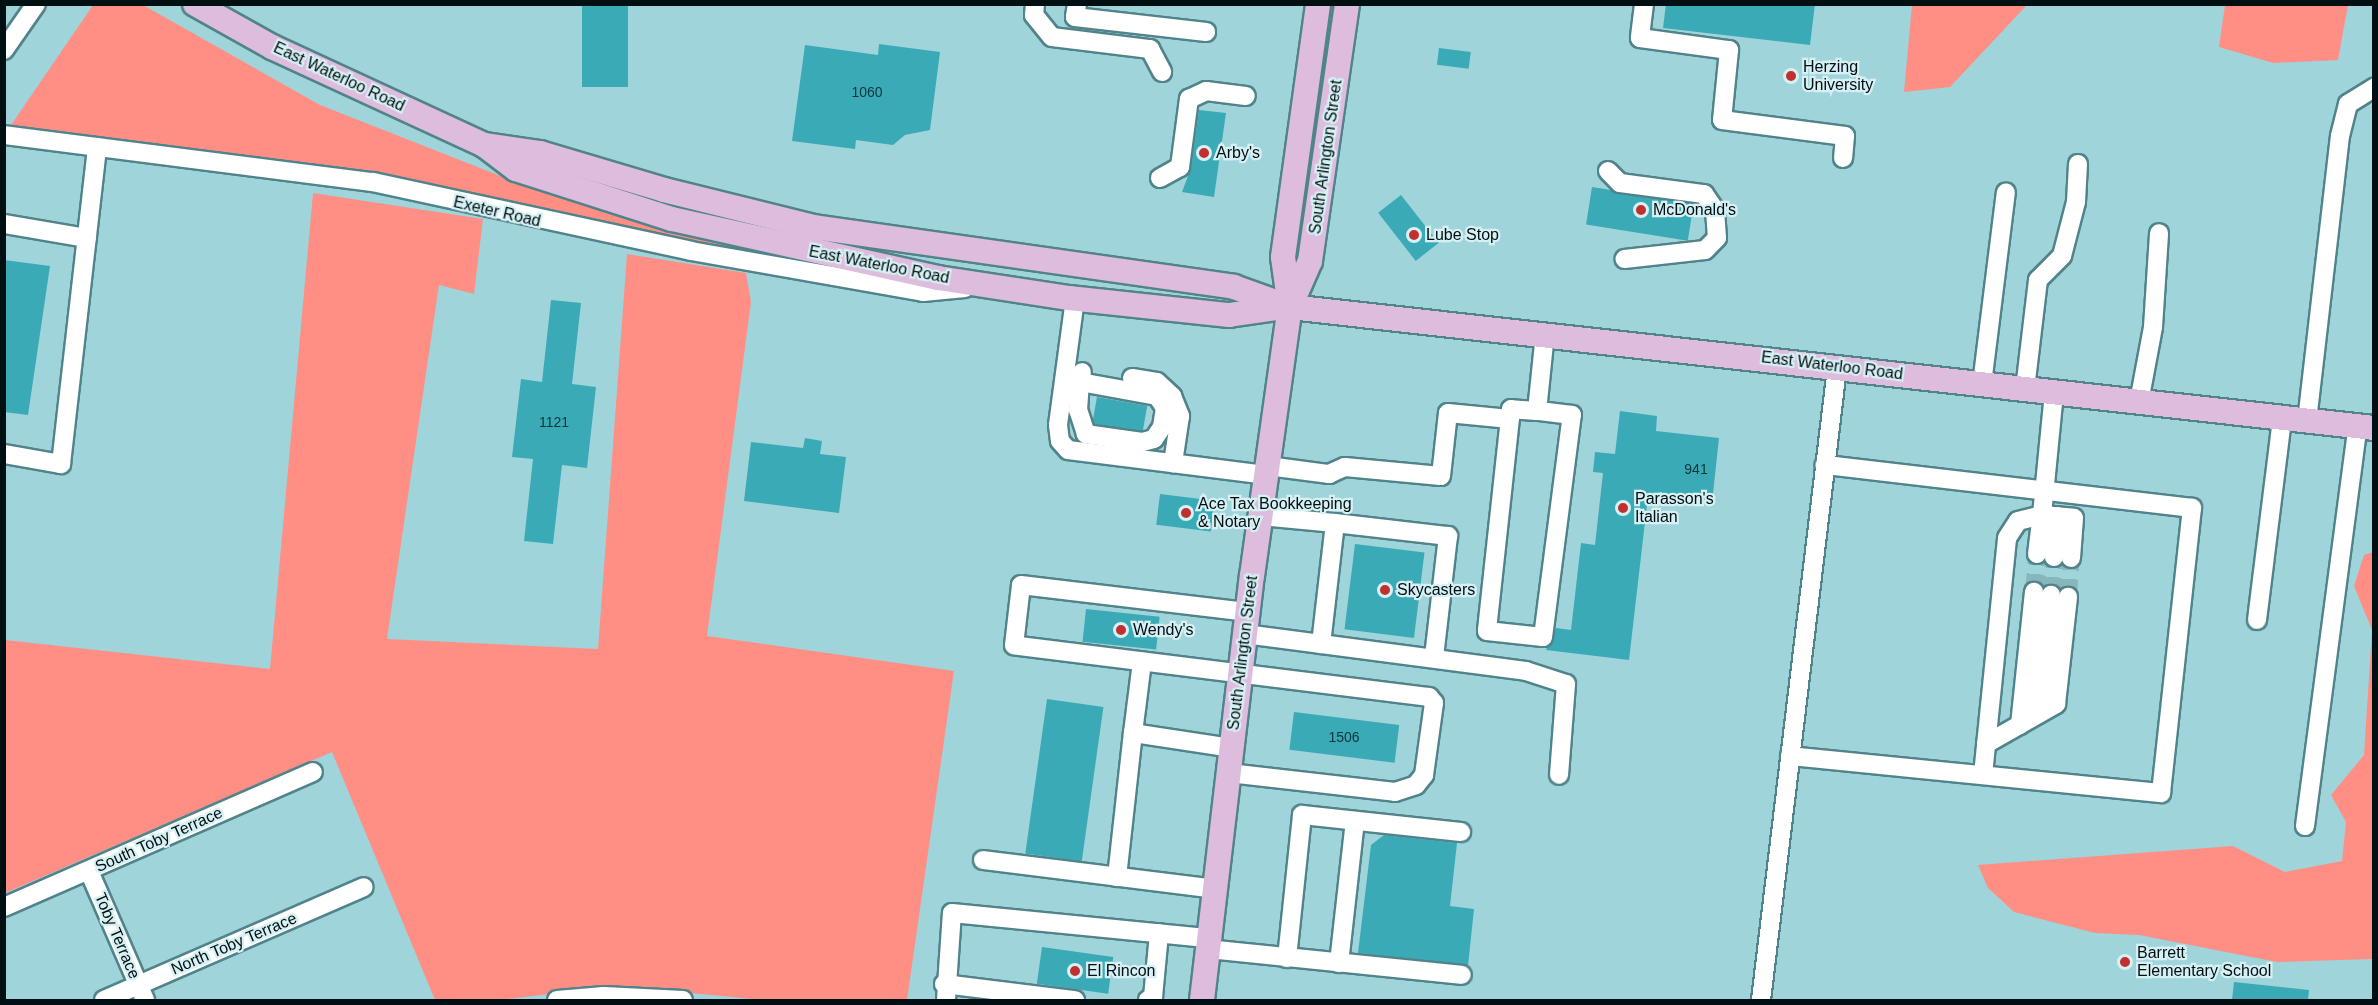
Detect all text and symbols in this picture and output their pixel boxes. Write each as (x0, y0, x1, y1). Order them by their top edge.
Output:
street label: East Waterloo Road (270, 38, 408, 116)
place label: Herzing University (1803, 57, 1873, 95)
marker: Herzing University (1784, 69, 1798, 83)
street label: South Arlington Street (1306, 78, 1346, 236)
house number: 1060 (851, 84, 883, 100)
place label: Arby's (1216, 143, 1260, 163)
marker: Arby's (1197, 146, 1211, 160)
street label: Exeter Road (452, 193, 542, 231)
place label: McDonald's (1653, 200, 1736, 220)
marker: McDonald's (1634, 203, 1648, 217)
place label: Lube Stop (1426, 225, 1499, 245)
marker: Lube Stop (1407, 228, 1421, 242)
street label: East Waterloo Road (807, 242, 951, 288)
street label: East Waterloo Road (1760, 348, 1904, 384)
house number: 1121 (539, 414, 569, 430)
house number: 941 (1684, 461, 1708, 477)
place label: Parasson's Italian (1635, 489, 1714, 527)
place label: Ace Tax Bookkeeping & Notary (1198, 494, 1352, 532)
marker: Parasson's Italian (1616, 501, 1630, 515)
marker: Ace Tax Bookkeeping & Notary (1179, 506, 1193, 520)
street label: South Arlington Street (1224, 574, 1262, 732)
place label: Skycasters (1397, 580, 1475, 600)
marker: Skycasters (1378, 583, 1392, 597)
place label: Wendy's (1133, 620, 1194, 640)
marker: Wendy's (1114, 623, 1128, 637)
house number: 1506 (1328, 729, 1360, 745)
street label: South Toby Terrace (92, 803, 226, 877)
street label: Toby Terrace (90, 890, 144, 982)
street label: North Toby Terrace (168, 909, 300, 979)
place label: Barrett Elementary School (2137, 943, 2271, 981)
marker: Barrett Elementary School (2118, 955, 2132, 969)
place label: El Rincon (1087, 961, 1155, 981)
marker: El Rincon (1068, 964, 1082, 978)

